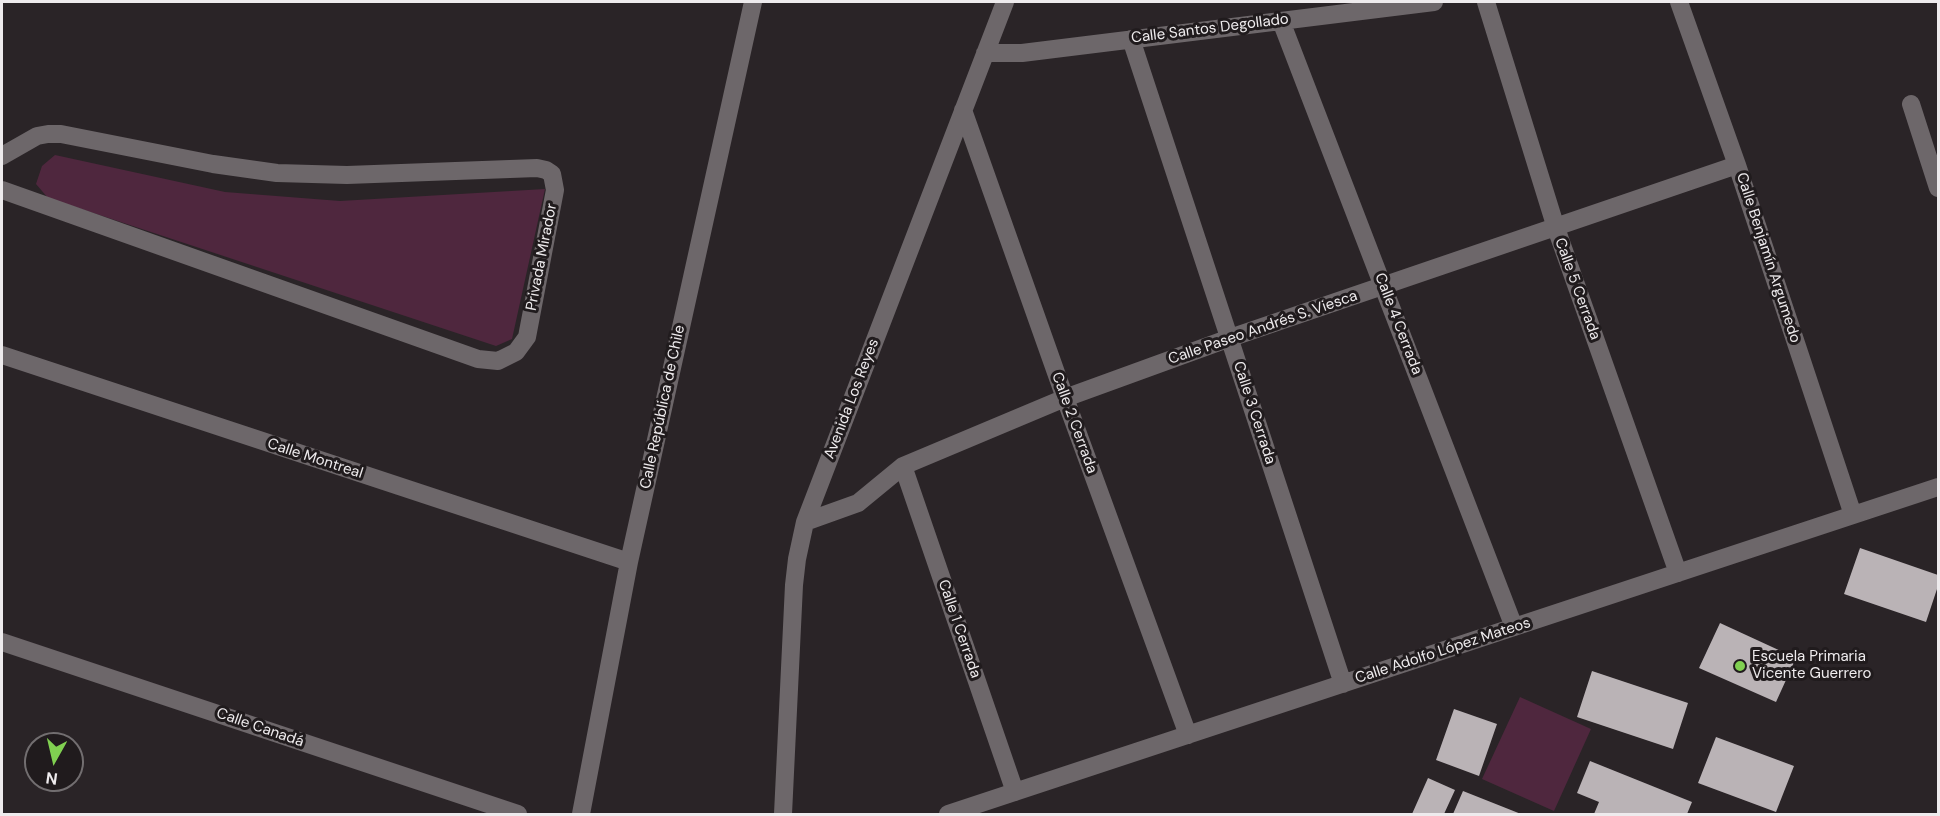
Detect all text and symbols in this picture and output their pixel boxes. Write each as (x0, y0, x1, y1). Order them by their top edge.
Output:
street label: Calle Santos Degollado (1130, 10, 1290, 48)
street label: Calle Benjamín Argumedo (1732, 171, 1804, 345)
street label: Privada Mirador (523, 202, 561, 312)
street label: Calle 5 Cerrada (1550, 235, 1604, 343)
street label: Calle 4 Cerrada (1370, 271, 1426, 377)
street label: Calle Paseo Andrés S. Viesca (1166, 287, 1360, 369)
street label: Calle República de Chile (637, 324, 689, 490)
street label: Avenida Los Reyes (821, 336, 883, 462)
street label: Calle 3 Cerrada (1229, 359, 1279, 467)
street label: Calle 2 Cerrada (1047, 370, 1101, 476)
street label: Calle Montreal (265, 435, 365, 483)
street label: Calle 1 Cerrada (934, 577, 984, 681)
street label: Calle Adolfo López Mateos (1353, 614, 1533, 688)
place label: Escuela Primaria Vicente Guerrero (1752, 648, 1872, 683)
marker: Escuela Primaria Vicente Guerrero (1733, 659, 1747, 673)
street label: Calle Canadá (214, 705, 306, 751)
north arrow (24, 732, 84, 792)
text: N (44, 767, 59, 790)

